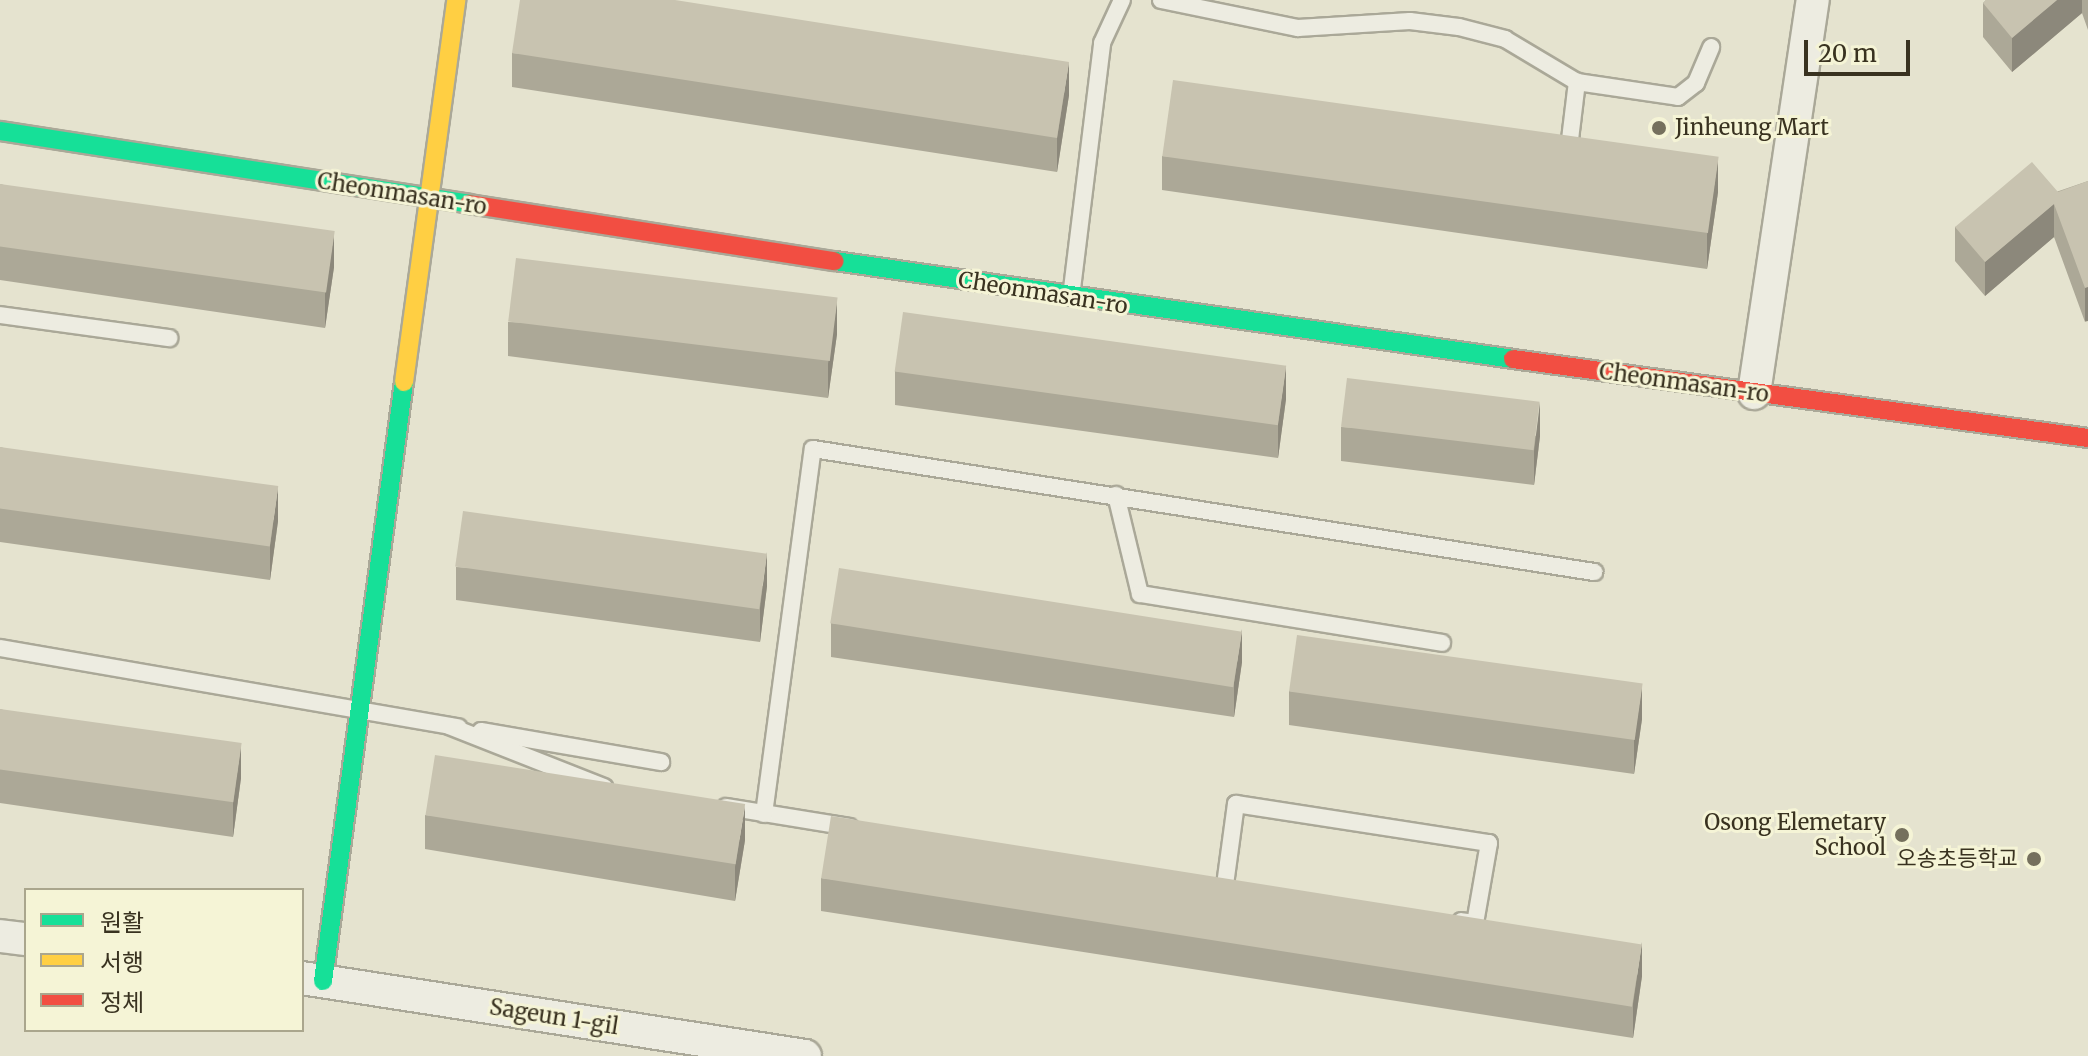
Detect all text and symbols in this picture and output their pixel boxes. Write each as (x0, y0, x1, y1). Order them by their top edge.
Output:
scale bar (1808, 24, 1914, 74)
text: 20 m (1818, 38, 1877, 69)
place label: Jinheung Mart (1675, 115, 1829, 141)
marker: Jinheung Mart (1650, 119, 1668, 137)
street label: Cheonmasan-ro (315, 168, 489, 220)
street label: Cheonmasan-ro (956, 267, 1130, 319)
street label: Cheonmasan-ro (1597, 358, 1771, 408)
place label: Osong Elemetary School (1704, 809, 1886, 860)
marker: Osong Elemetary School (1893, 826, 1911, 844)
place label: 오송초등학교 (1897, 846, 2018, 872)
marker: 오송초등학교 (2025, 850, 2043, 868)
legend (24, 888, 304, 1032)
text: 원활 (100, 907, 144, 938)
text: 서행 (100, 947, 144, 978)
text: 정체 (100, 987, 144, 1018)
street label: Sageun 1-gil (488, 994, 620, 1040)

